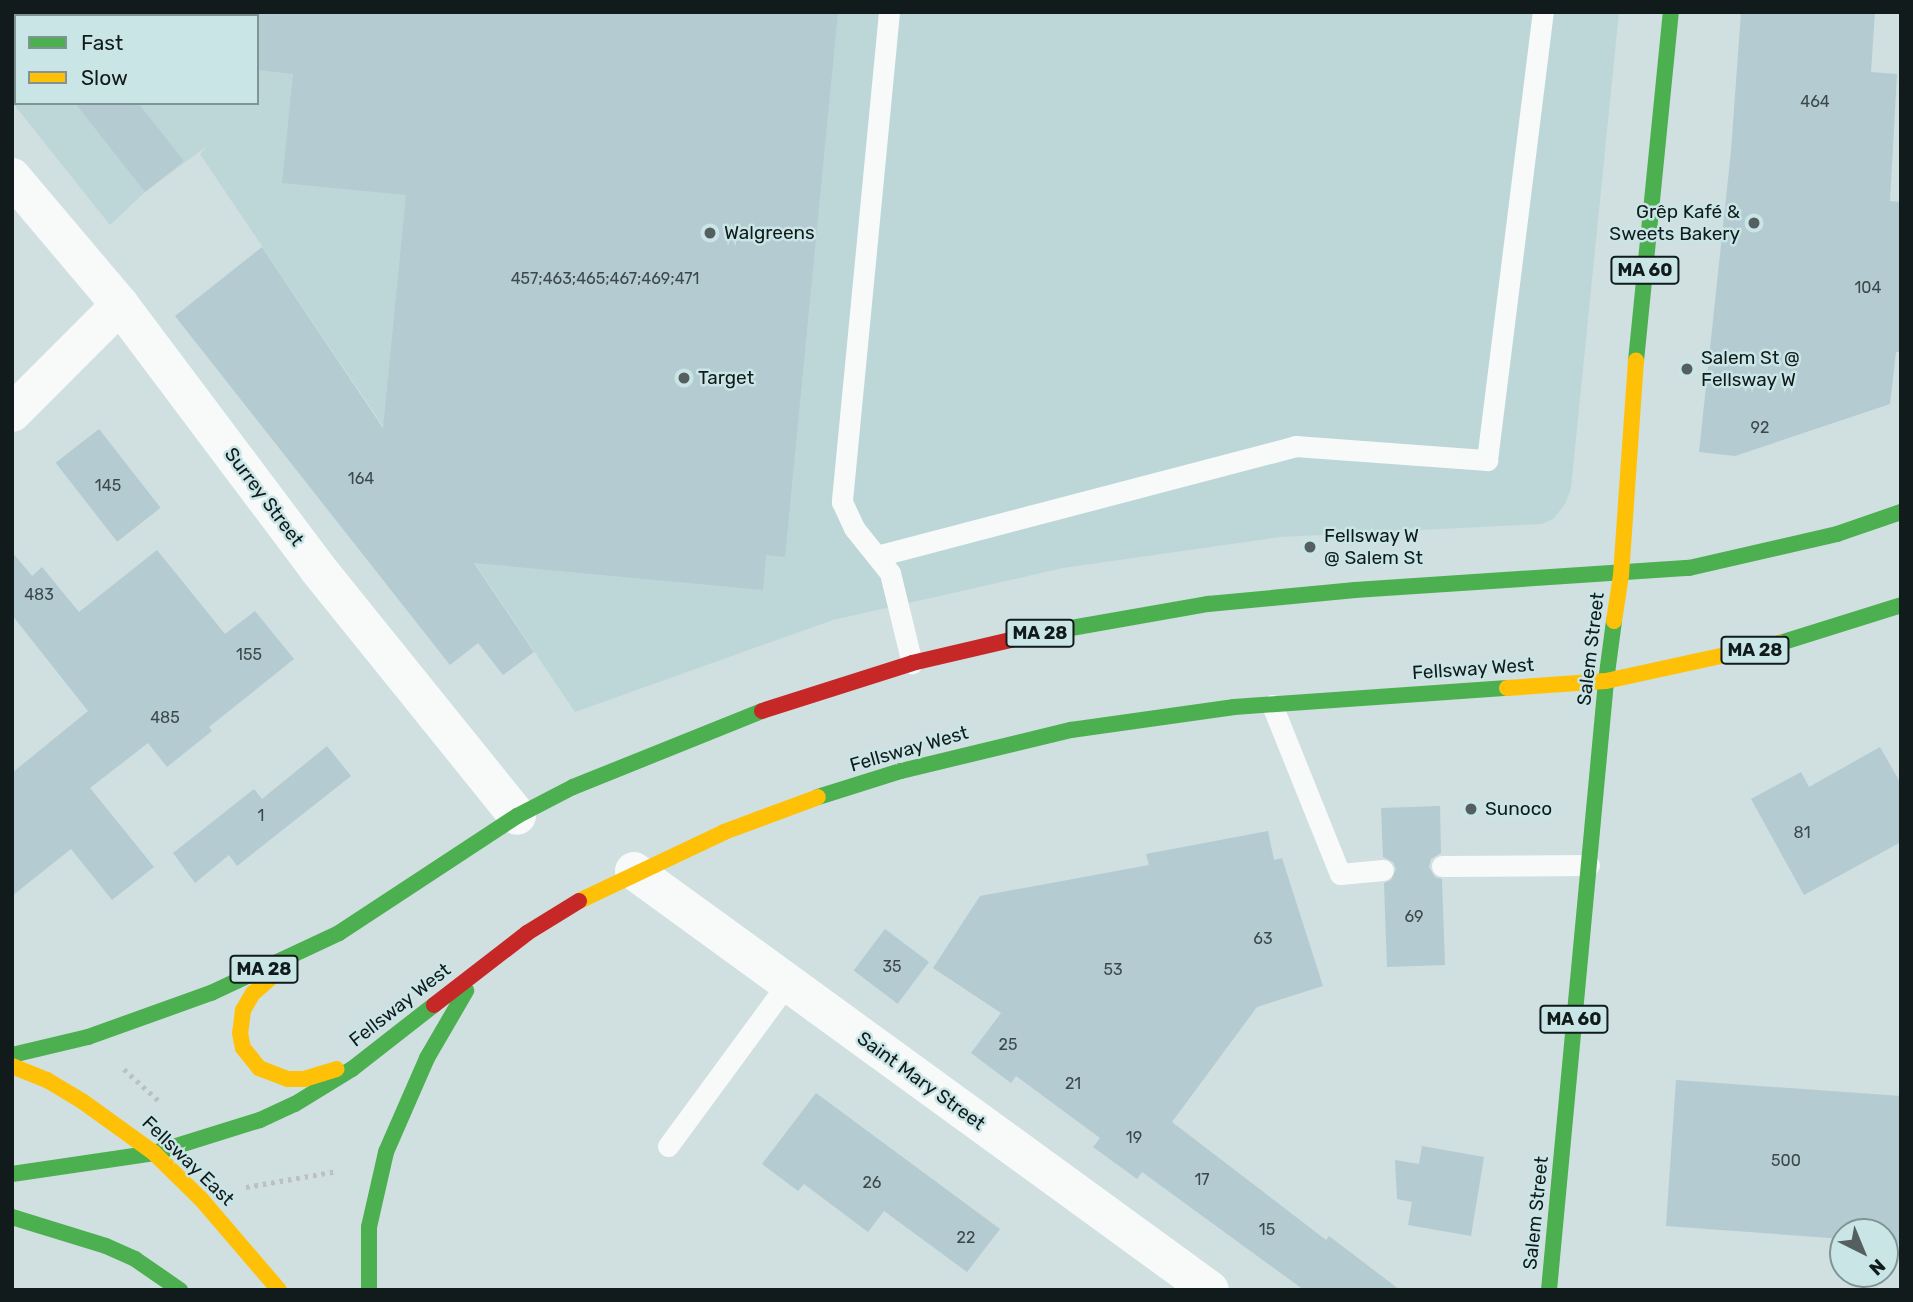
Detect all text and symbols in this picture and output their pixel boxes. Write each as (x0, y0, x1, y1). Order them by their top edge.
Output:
legend (14, 14, 259, 105)
text: Fast (81, 30, 123, 55)
text: Slow (81, 65, 128, 90)
house number: 464 (1800, 92, 1830, 112)
place label: Grêp Kafé & Sweets Bakery (1609, 201, 1740, 245)
marker: Grêp Kafé & Sweets Bakery (1746, 215, 1762, 231)
place label: Walgreens (724, 222, 815, 244)
marker: Walgreens (702, 225, 718, 241)
road number: MA 60 (1610, 256, 1680, 284)
house number: 457;463;465;467;469;471 (511, 269, 699, 289)
house number: 104 (1855, 278, 1881, 298)
place label: Salem St @ Fellsway W (1701, 347, 1800, 391)
marker: Salem St @ Fellsway W (1679, 361, 1695, 377)
place label: Target (698, 367, 754, 389)
marker: Target (676, 370, 692, 386)
house number: 92 (1751, 418, 1769, 438)
street label: Surrey Street (219, 443, 309, 551)
house number: 164 (348, 469, 374, 489)
house number: 145 (95, 476, 121, 496)
place label: Fellsway W @ Salem St (1324, 525, 1423, 569)
marker: Fellsway W @ Salem St (1302, 539, 1318, 555)
house number: 483 (24, 585, 54, 605)
street label: Salem Street (1573, 591, 1609, 707)
road number: MA 28 (1005, 618, 1075, 648)
road number: MA 28 (1720, 636, 1790, 664)
house number: 155 (236, 645, 262, 665)
street label: Fellsway West (1411, 653, 1535, 685)
house number: 485 (150, 708, 180, 728)
street label: Fellsway West (847, 721, 971, 777)
place label: Sunoco (1485, 798, 1552, 820)
marker: Sunoco (1463, 801, 1479, 817)
house number: 1 (258, 806, 264, 826)
house number: 81 (1793, 823, 1811, 843)
house number: 69 (1404, 907, 1424, 927)
house number: 63 (1253, 929, 1273, 949)
road number: MA 28 (229, 954, 299, 984)
house number: 35 (882, 957, 902, 977)
street label: Fellsway West (344, 958, 456, 1052)
house number: 53 (1103, 960, 1123, 980)
road number: MA 60 (1539, 1004, 1609, 1034)
street label: Saint Mary Street (852, 1027, 990, 1135)
house number: 25 (999, 1035, 1017, 1055)
house number: 21 (1065, 1074, 1081, 1094)
street label: Fellsway East (137, 1111, 239, 1211)
house number: 19 (1126, 1128, 1142, 1148)
house number: 500 (1771, 1151, 1801, 1171)
street label: Salem Street (1519, 1155, 1553, 1271)
house number: 17 (1194, 1170, 1210, 1190)
house number: 26 (862, 1173, 882, 1193)
north arrow (1829, 1218, 1899, 1288)
house number: 15 (1259, 1220, 1275, 1240)
house number: 22 (957, 1228, 975, 1248)
text: N (1864, 1254, 1890, 1280)

